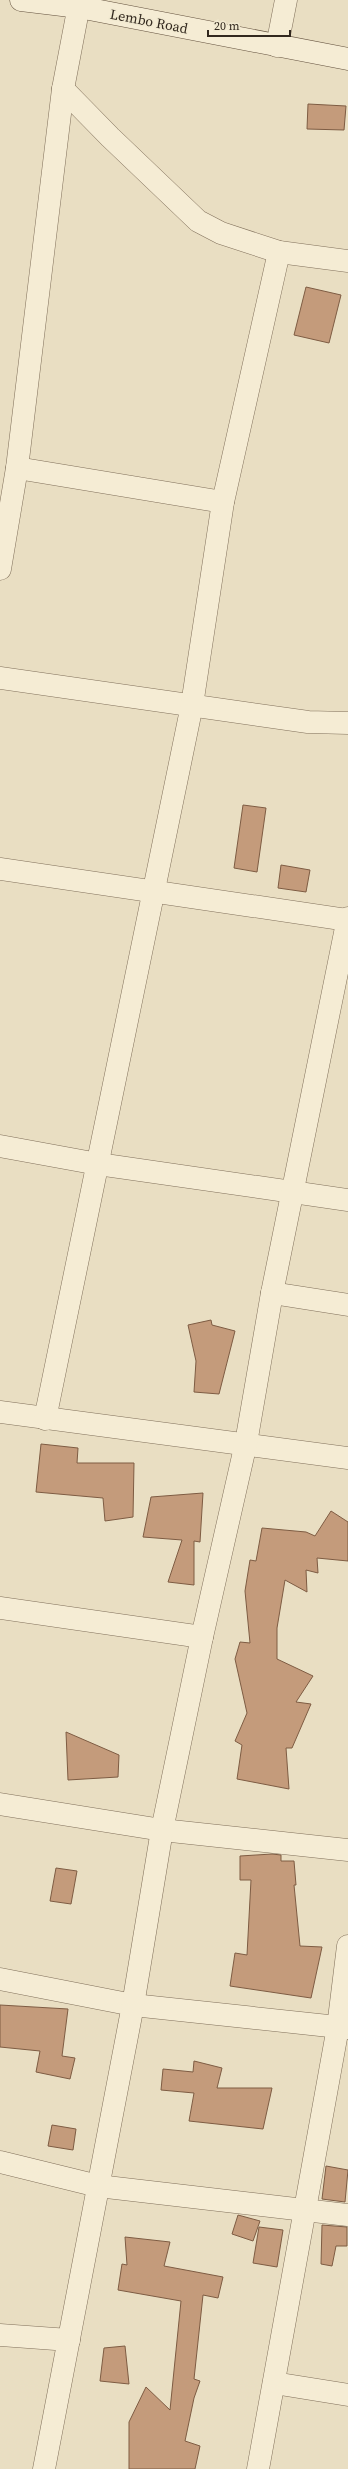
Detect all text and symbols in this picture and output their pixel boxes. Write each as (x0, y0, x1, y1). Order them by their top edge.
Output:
street label: Lembo Road (108, 4, 190, 38)
scale bar (208, 12, 290, 38)
text: 20 m (214, 18, 240, 34)

